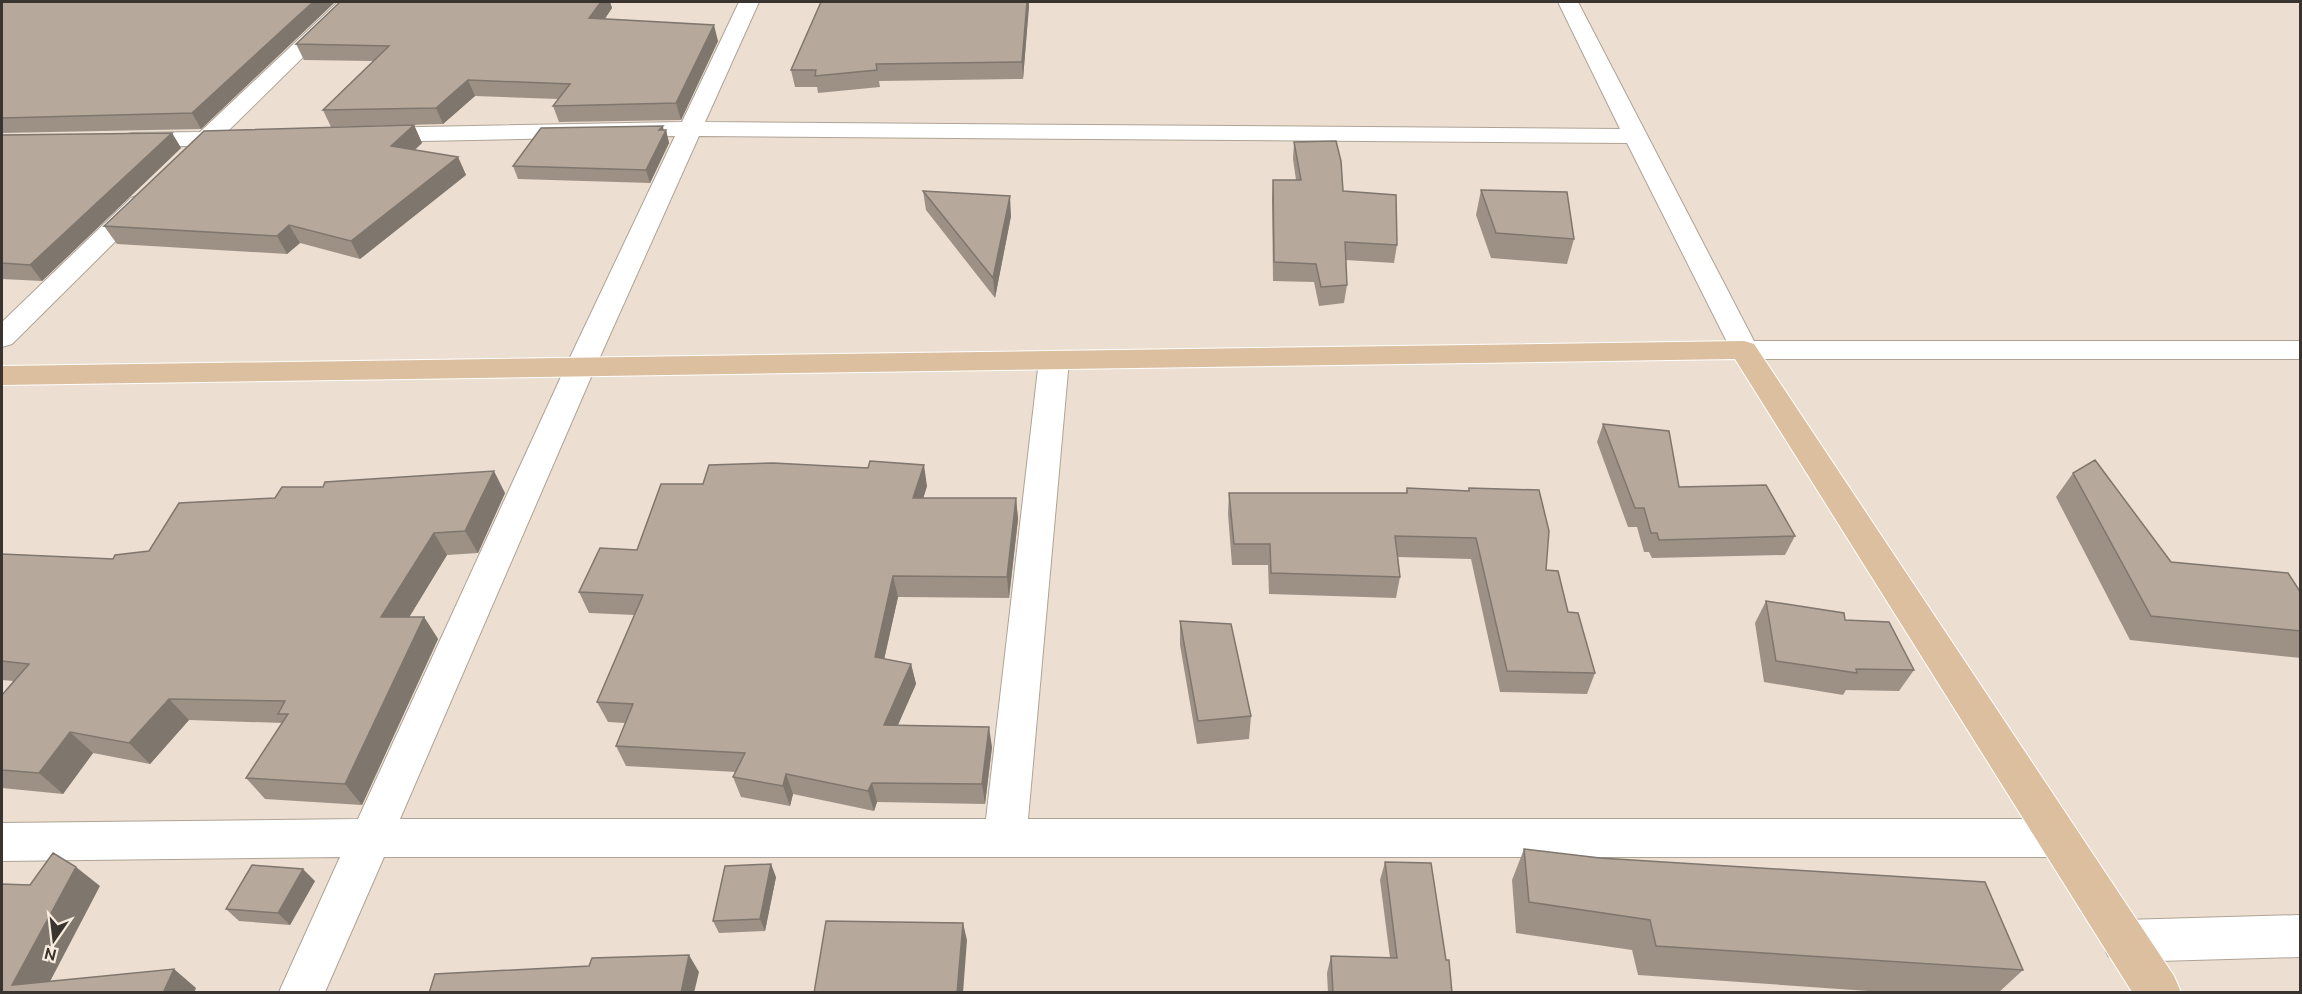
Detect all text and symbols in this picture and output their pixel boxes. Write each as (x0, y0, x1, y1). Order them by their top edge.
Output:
north arrow (24, 910, 84, 970)
text: N (42, 944, 58, 965)

